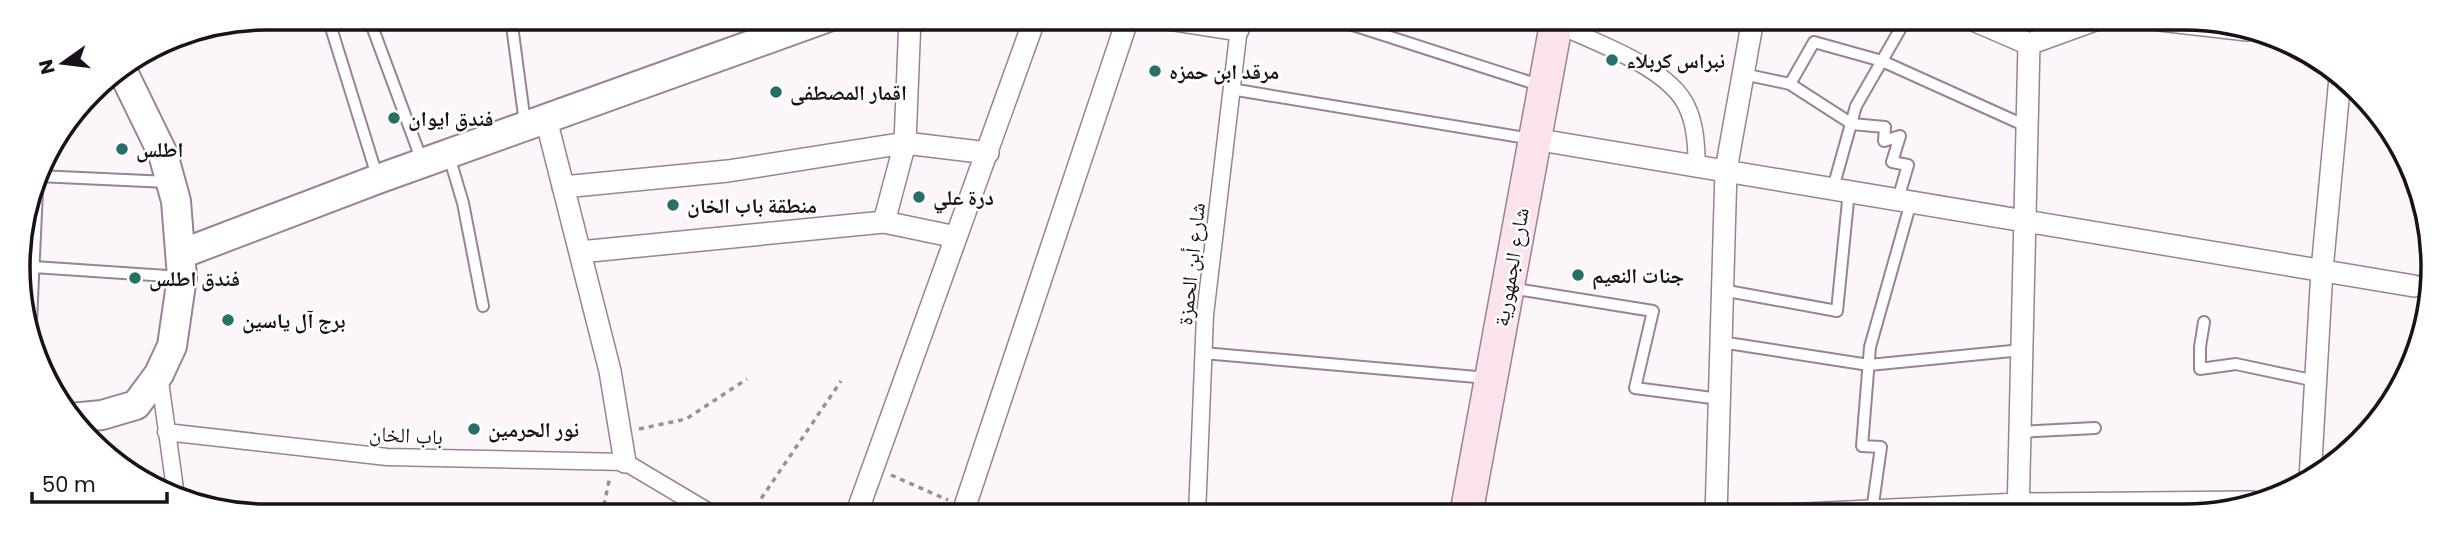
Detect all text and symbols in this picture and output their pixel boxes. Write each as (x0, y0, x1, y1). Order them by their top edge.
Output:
north arrow (28, 28, 98, 98)
place label: نبراس كربلاء (1626, 46, 1725, 75)
marker: نبراس كربلاء (1604, 52, 1620, 68)
text: N (32, 57, 62, 77)
place label: مرقد ابن حمزه (1169, 57, 1279, 86)
marker: مرقد ابن حمزه (1147, 63, 1163, 79)
place label: اقمار المصطفى (790, 78, 907, 107)
marker: اقمار المصطفى (768, 84, 784, 100)
place label: فندق ايوان (408, 104, 494, 133)
marker: فندق ايوان (386, 110, 402, 126)
place label: اطلس (136, 135, 183, 164)
marker: اطلس (114, 141, 130, 157)
place label: درة علي (933, 183, 994, 214)
marker: درة علي (911, 189, 927, 205)
place label: منطقة باب الخان (687, 191, 817, 220)
marker: منطقة باب الخان (665, 197, 681, 213)
street label: شارع أبن الحمزة (1170, 201, 1212, 327)
street label: شارع الجمهورية (1486, 205, 1536, 329)
place label: جنات النعيم (1592, 261, 1684, 290)
place label: فندق اطلس (149, 264, 240, 293)
marker: جنات النعيم (1570, 267, 1586, 283)
marker: فندق اطلس (127, 270, 143, 286)
place label: برج آل ياسين (242, 306, 346, 335)
marker: برج آل ياسين (220, 312, 236, 328)
place label: نور الحرمين (488, 415, 579, 444)
street label: باب الخان (368, 419, 444, 451)
marker: نور الحرمين (466, 421, 482, 437)
scale bar (32, 461, 166, 505)
text: 50 m (42, 470, 96, 499)

